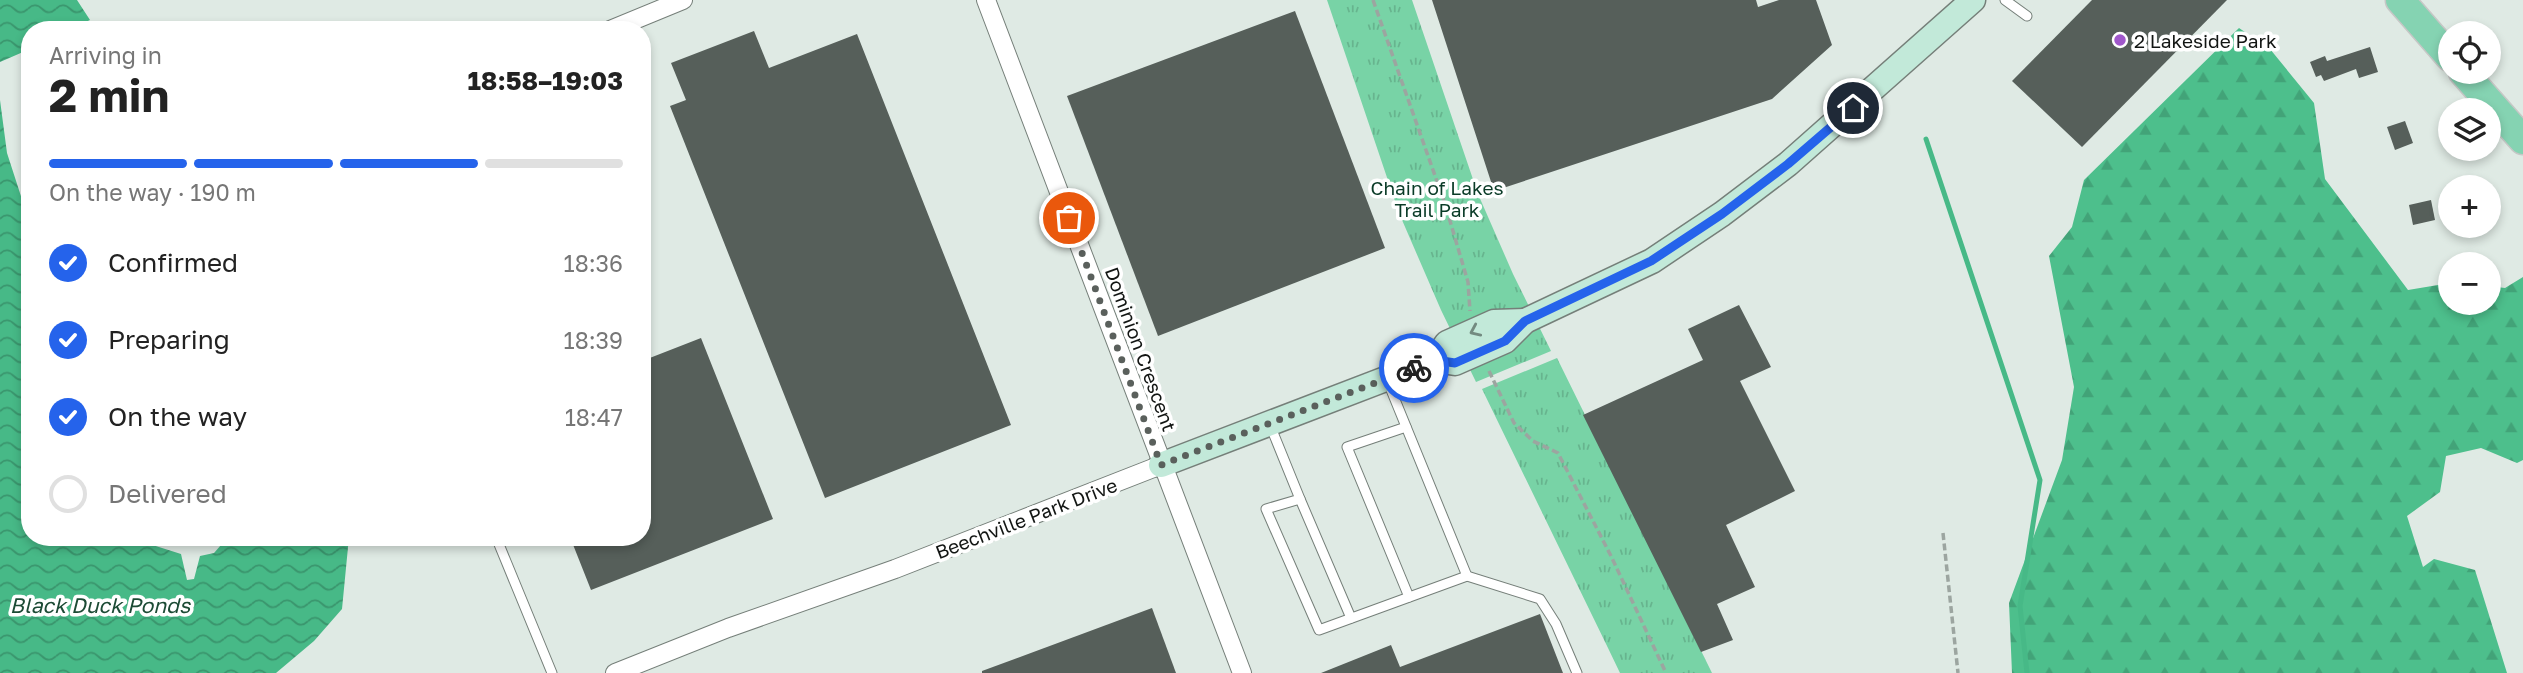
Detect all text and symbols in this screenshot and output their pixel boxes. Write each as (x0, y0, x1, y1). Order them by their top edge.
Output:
map controls (2438, 21, 2501, 315)
button: locate (2438, 21, 2501, 84)
place label: 2 Lakeside Park (2134, 29, 2277, 52)
marker: 2 Lakeside Park (2112, 32, 2128, 48)
text: Arriving in (49, 41, 162, 69)
text: 18:58–19:03 (467, 65, 623, 96)
text: 2 min (49, 67, 169, 122)
pin (1823, 78, 1883, 138)
icon: home (1834, 89, 1872, 127)
button: layers (2438, 98, 2501, 161)
button: + (2438, 175, 2501, 238)
park label: Chain of Lakes Trail Park (1371, 176, 1503, 221)
text: On the way · 190 m (49, 178, 256, 206)
pin (1039, 188, 1099, 248)
icon: bag (1050, 199, 1088, 237)
icon: check (49, 244, 87, 282)
text: Confirmed (108, 247, 238, 278)
text: 18:36 (564, 249, 623, 277)
button: − (2438, 252, 2501, 315)
street label: Dominion Crescent (1101, 264, 1181, 434)
icon: check (49, 321, 87, 359)
one-way arrow (1470, 322, 1482, 336)
text: Preparing (108, 324, 230, 355)
text: 18:39 (564, 326, 623, 354)
courier (1379, 333, 1449, 403)
icon: bike (1395, 349, 1433, 387)
icon: check (49, 398, 87, 436)
text: On the way (108, 401, 247, 432)
text: 18:47 (565, 403, 623, 431)
street label: Beechville Park Drive (932, 473, 1120, 563)
text: Delivered (108, 478, 227, 509)
water label: Black Duck Ponds (10, 592, 191, 618)

